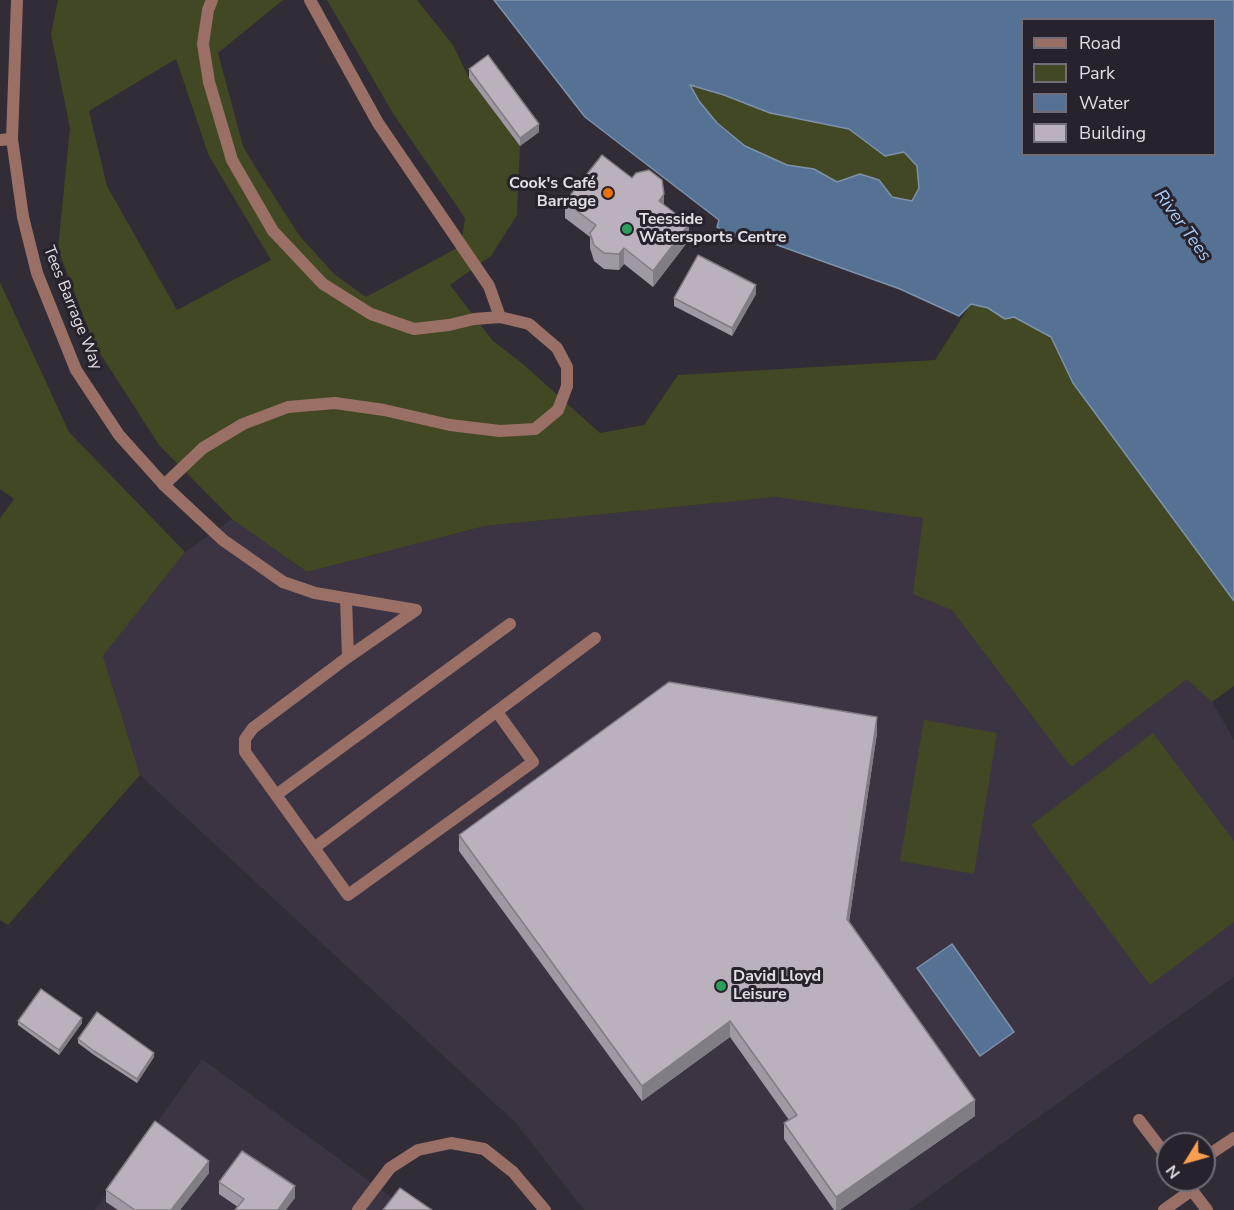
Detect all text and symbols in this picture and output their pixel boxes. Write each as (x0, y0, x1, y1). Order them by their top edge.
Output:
legend (1021, 18, 1216, 156)
text: Road (1079, 31, 1121, 55)
text: Park (1079, 61, 1115, 85)
text: Water (1079, 91, 1130, 115)
text: Building (1079, 121, 1146, 145)
place label: Cook's Café Barrage (509, 174, 596, 212)
marker: Cook's Café Barrage (601, 186, 615, 200)
water label: River Tees (1149, 186, 1215, 266)
place label: Teesside Watersports Centre (639, 210, 786, 248)
marker: Teesside Watersports Centre (620, 222, 634, 236)
street label: Tees Barrage Way (38, 243, 106, 373)
place label: David Lloyd Leisure (733, 967, 821, 1005)
marker: David Lloyd Leisure (714, 979, 728, 993)
north arrow (1156, 1132, 1216, 1192)
text: N (1161, 1160, 1186, 1183)

